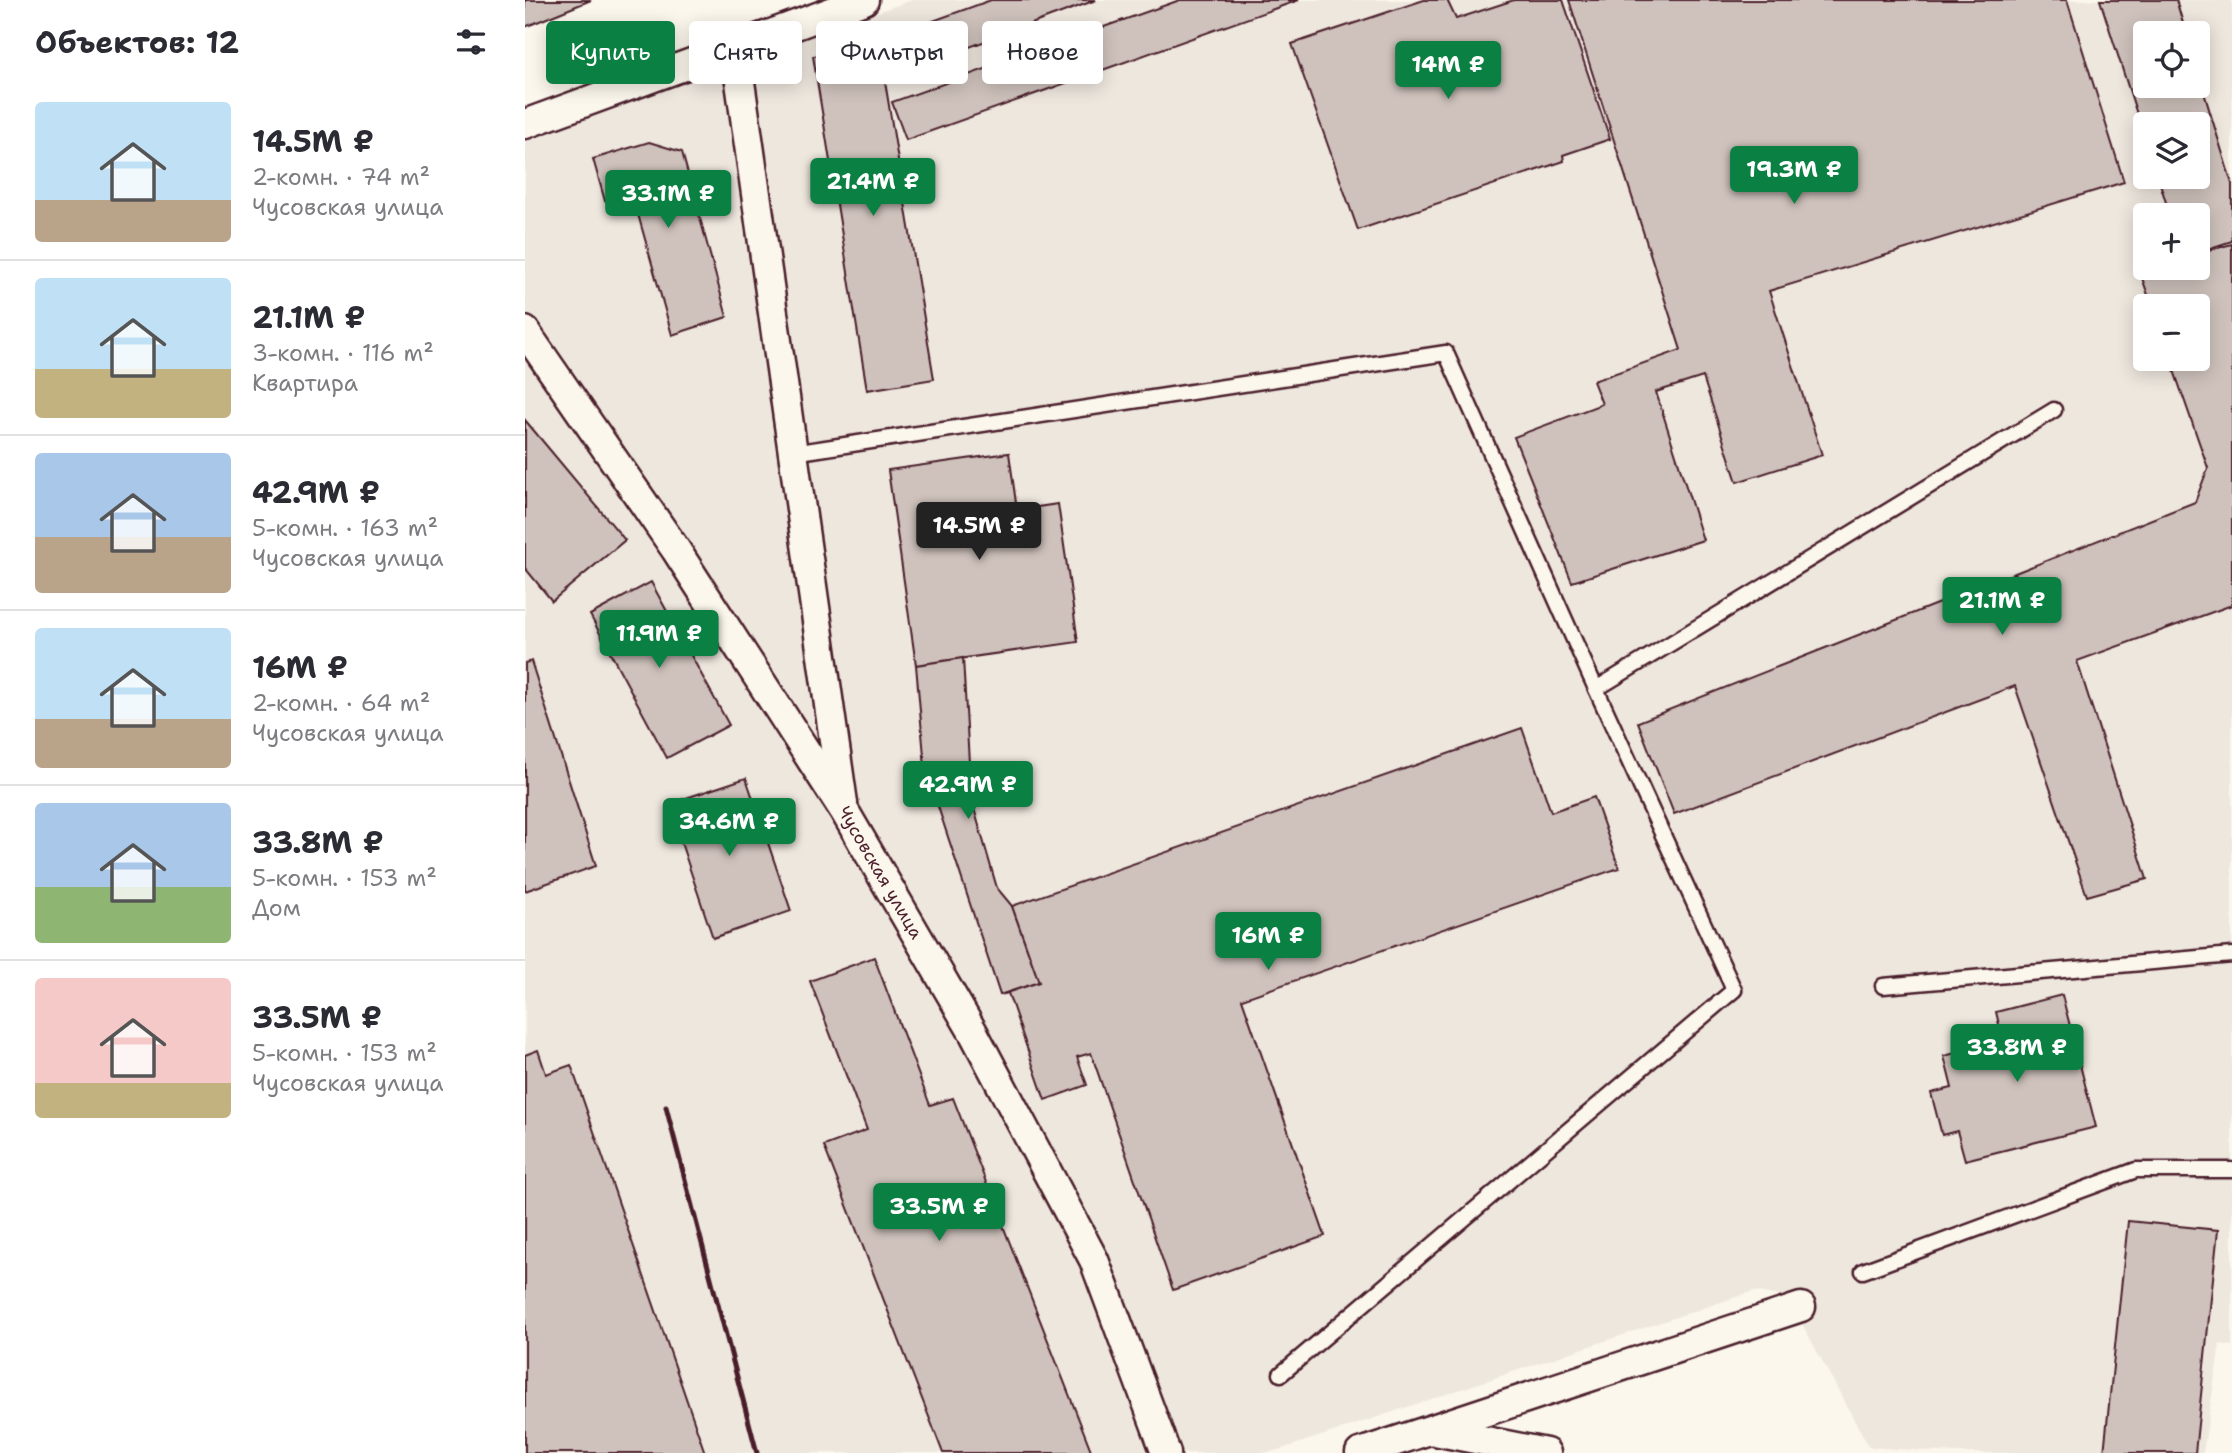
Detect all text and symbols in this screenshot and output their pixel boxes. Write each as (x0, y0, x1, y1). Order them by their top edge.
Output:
chip: Купить (546, 21, 675, 84)
chip: Снять (689, 21, 802, 84)
chip: Фильтры (816, 21, 968, 84)
chip: Новое (982, 21, 1103, 84)
map controls (2133, 21, 2210, 371)
button: locate (2133, 21, 2210, 98)
text: Объектов: 12 (35, 22, 239, 63)
icon: filters (452, 23, 490, 61)
pin: 14M ₽ (1399, 42, 1497, 101)
text: 14M ₽ (1411, 49, 1485, 79)
button: layers (2133, 112, 2210, 189)
text: 14.5M ₽ (252, 121, 374, 162)
icon: home (91, 130, 175, 214)
pin: 19.3M ₽ (1729, 146, 1859, 206)
text: 19.3M ₽ (1746, 154, 1842, 184)
pin: 21.4M ₽ (808, 158, 938, 218)
text: 2-комн. · 74 m² (252, 162, 430, 192)
text: 21.4M ₽ (826, 166, 920, 196)
pin: 33.1M ₽ (603, 170, 733, 230)
text: 33.1M ₽ (621, 178, 715, 208)
text: Чусовская улица (252, 192, 443, 222)
button: + (2133, 203, 2210, 280)
button: − (2133, 294, 2210, 371)
text: 21.1M ₽ (252, 297, 366, 338)
icon: home (91, 306, 175, 390)
text: 3-комн. · 116 m² (252, 338, 434, 368)
text: Квартира (252, 368, 358, 398)
text: 42.9M ₽ (252, 472, 380, 513)
icon: home (91, 481, 175, 565)
pin: 14.5M ₽ (914, 503, 1044, 562)
text: 14.5M ₽ (932, 510, 1026, 540)
text: 5-комн. · 163 m² (252, 513, 438, 543)
text: Чусовская улица (252, 543, 443, 573)
pin: 21.1M ₽ (1937, 578, 2067, 637)
text: 21.1M ₽ (1958, 585, 2046, 615)
pin: 11.9M ₽ (594, 610, 724, 670)
text: 11.9M ₽ (616, 618, 702, 648)
text: 16M ₽ (252, 647, 348, 688)
icon: home (91, 656, 175, 740)
text: 2-комн. · 64 m² (252, 688, 430, 718)
text: Чусовская улица (252, 718, 443, 748)
pin: 42.9M ₽ (903, 762, 1033, 821)
text: 42.9M ₽ (919, 769, 1017, 799)
pin: 34.6M ₽ (664, 798, 794, 858)
street label: Чусовская улица (832, 802, 928, 944)
text: 34.6M ₽ (679, 806, 779, 836)
text: 33.8M ₽ (252, 822, 384, 863)
icon: home (91, 831, 175, 915)
text: 5-комн. · 153 m² (252, 863, 437, 893)
text: Дом (252, 893, 301, 923)
pin: 16M ₽ (1219, 912, 1317, 972)
text: 16M ₽ (1231, 920, 1305, 950)
text: 33.5M ₽ (252, 997, 382, 1038)
icon: home (91, 1006, 175, 1090)
pin: 33.8M ₽ (1952, 1024, 2082, 1084)
text: 33.8M ₽ (1967, 1032, 2067, 1062)
text: 5-комн. · 153 m² (252, 1038, 437, 1068)
text: Чусовская улица (252, 1068, 443, 1098)
pin: 33.5M ₽ (874, 1184, 1004, 1243)
text: 33.5M ₽ (889, 1191, 989, 1221)

